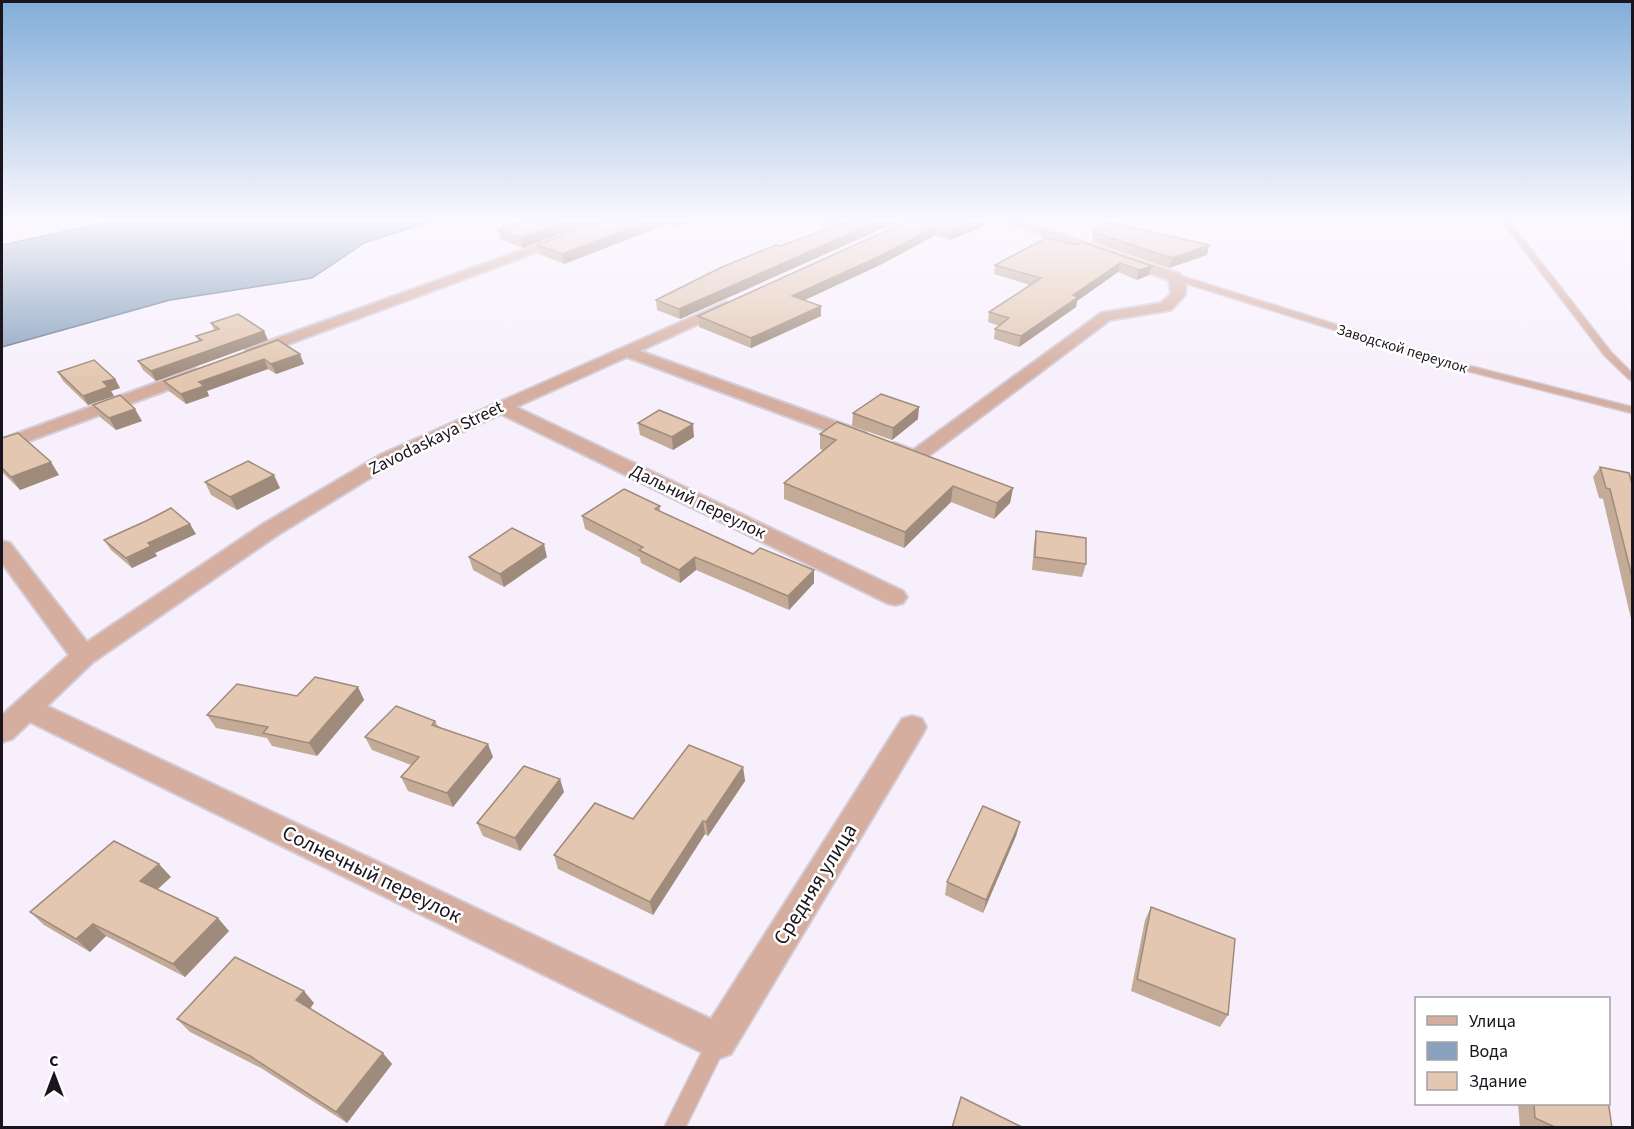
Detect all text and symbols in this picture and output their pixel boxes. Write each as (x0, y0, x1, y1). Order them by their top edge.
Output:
street label: Заводской переулок (1334, 319, 1470, 379)
street label: Zavodaskaya Street (365, 395, 507, 481)
street label: Дальний переулок (626, 458, 770, 546)
street label: Солнечный переулок (277, 817, 467, 931)
street label: Средняя улица (766, 818, 864, 950)
legend (1415, 997, 1610, 1105)
text: Улица (1469, 1009, 1516, 1034)
text: Вода (1469, 1039, 1508, 1064)
north arrow (24, 1045, 84, 1105)
text: С (49, 1050, 59, 1072)
text: Здание (1469, 1069, 1527, 1094)

